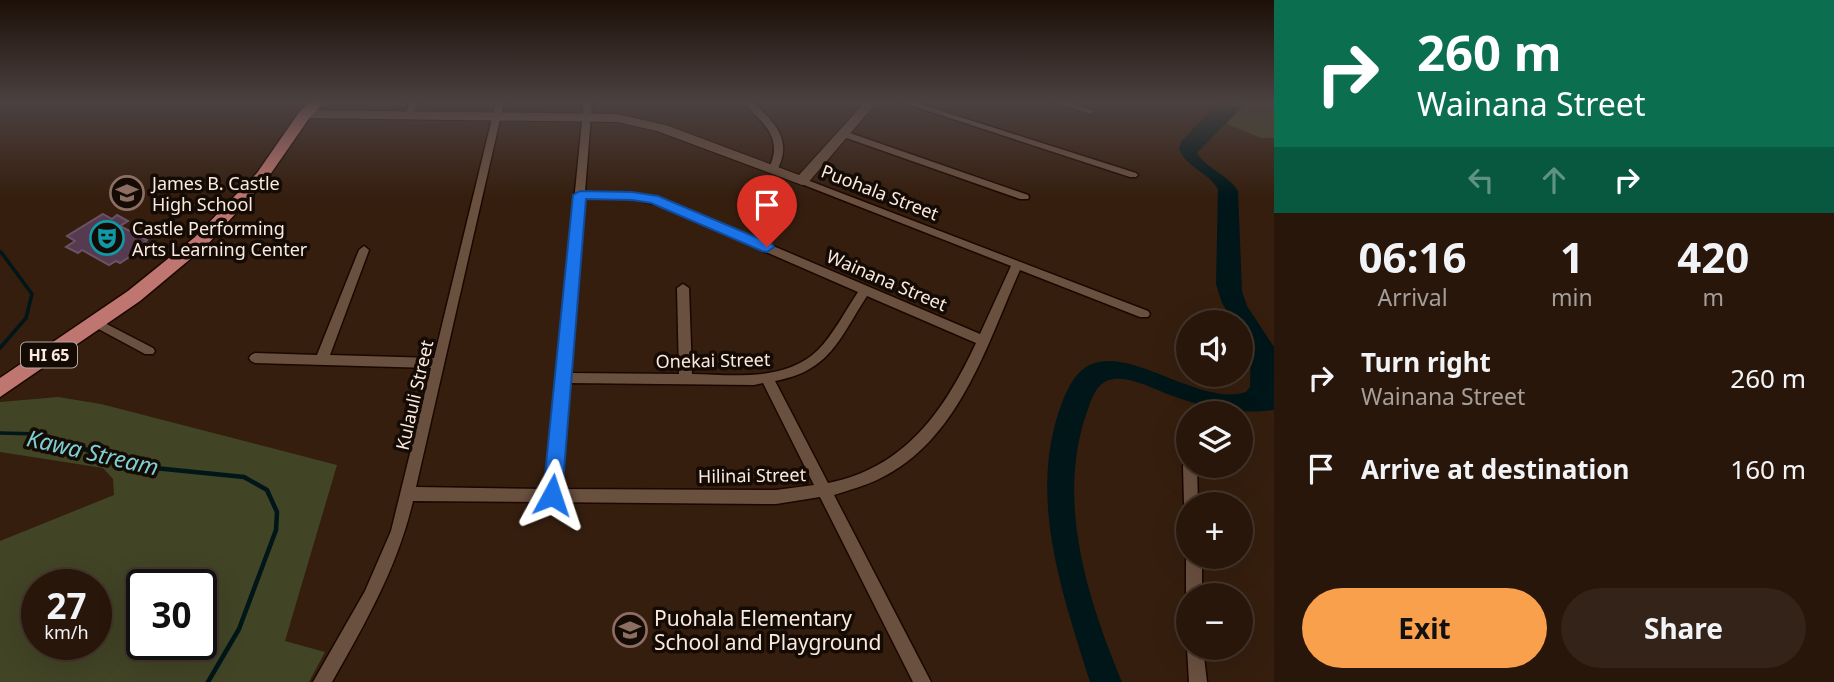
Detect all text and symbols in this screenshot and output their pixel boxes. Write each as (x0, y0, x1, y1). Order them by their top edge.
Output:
text: 260 m (1417, 19, 1562, 85)
icon: right (1302, 28, 1393, 119)
text: Wainana Street (1417, 82, 1645, 125)
street label: Puohala Street (818, 159, 943, 226)
icon: left (1462, 161, 1500, 199)
icon: ahead (1535, 161, 1573, 199)
icon: right (1608, 161, 1646, 199)
place label: James B. Castle High School (150, 171, 280, 216)
school or university icon: James B. Castle High School (108, 174, 146, 212)
pin (737, 175, 797, 247)
icon: arrive (748, 186, 786, 224)
place label: Castle Performing Arts Learning Center (132, 216, 308, 261)
theatre icon: Castle Performing Arts Learning Center (88, 219, 126, 257)
text: 06:16 (1359, 228, 1466, 285)
text: 1 (1560, 228, 1584, 285)
text: 420 (1677, 228, 1749, 285)
street label: Wainana Street (823, 244, 951, 316)
text: Arrival (1377, 281, 1448, 313)
text: min (1551, 281, 1593, 313)
text: m (1703, 281, 1724, 313)
map controls (1176, 310, 1253, 660)
button: sound (1176, 310, 1253, 387)
street label: Kulauli Street (390, 337, 438, 452)
road number: HI 65 (21, 342, 77, 368)
text: Turn right (1361, 344, 1491, 380)
street label: Onekai Street (655, 347, 771, 373)
icon: right (1302, 359, 1340, 397)
text: 260 m (1730, 360, 1806, 396)
text: Wainana Street (1361, 380, 1525, 412)
button: layers (1176, 401, 1253, 478)
water label: Kawa Stream (24, 421, 162, 483)
icon: arrive (1302, 450, 1340, 488)
text: Arrive at destination (1361, 451, 1630, 487)
text: 160 m (1730, 451, 1806, 487)
position arrow (515, 458, 589, 532)
street label: Hilinai Street (698, 462, 807, 488)
button: + (1176, 492, 1253, 569)
speed limit sign: 30 (126, 569, 217, 660)
text: 27 (46, 582, 87, 629)
button: − (1176, 583, 1253, 660)
button: Exit (1302, 588, 1547, 668)
button: Share (1561, 588, 1806, 668)
place label: Puohala Elementary School and Playground (654, 604, 881, 656)
school or university icon: Puohala Elementary School and Playground (611, 611, 649, 649)
text: km/h (44, 620, 89, 644)

